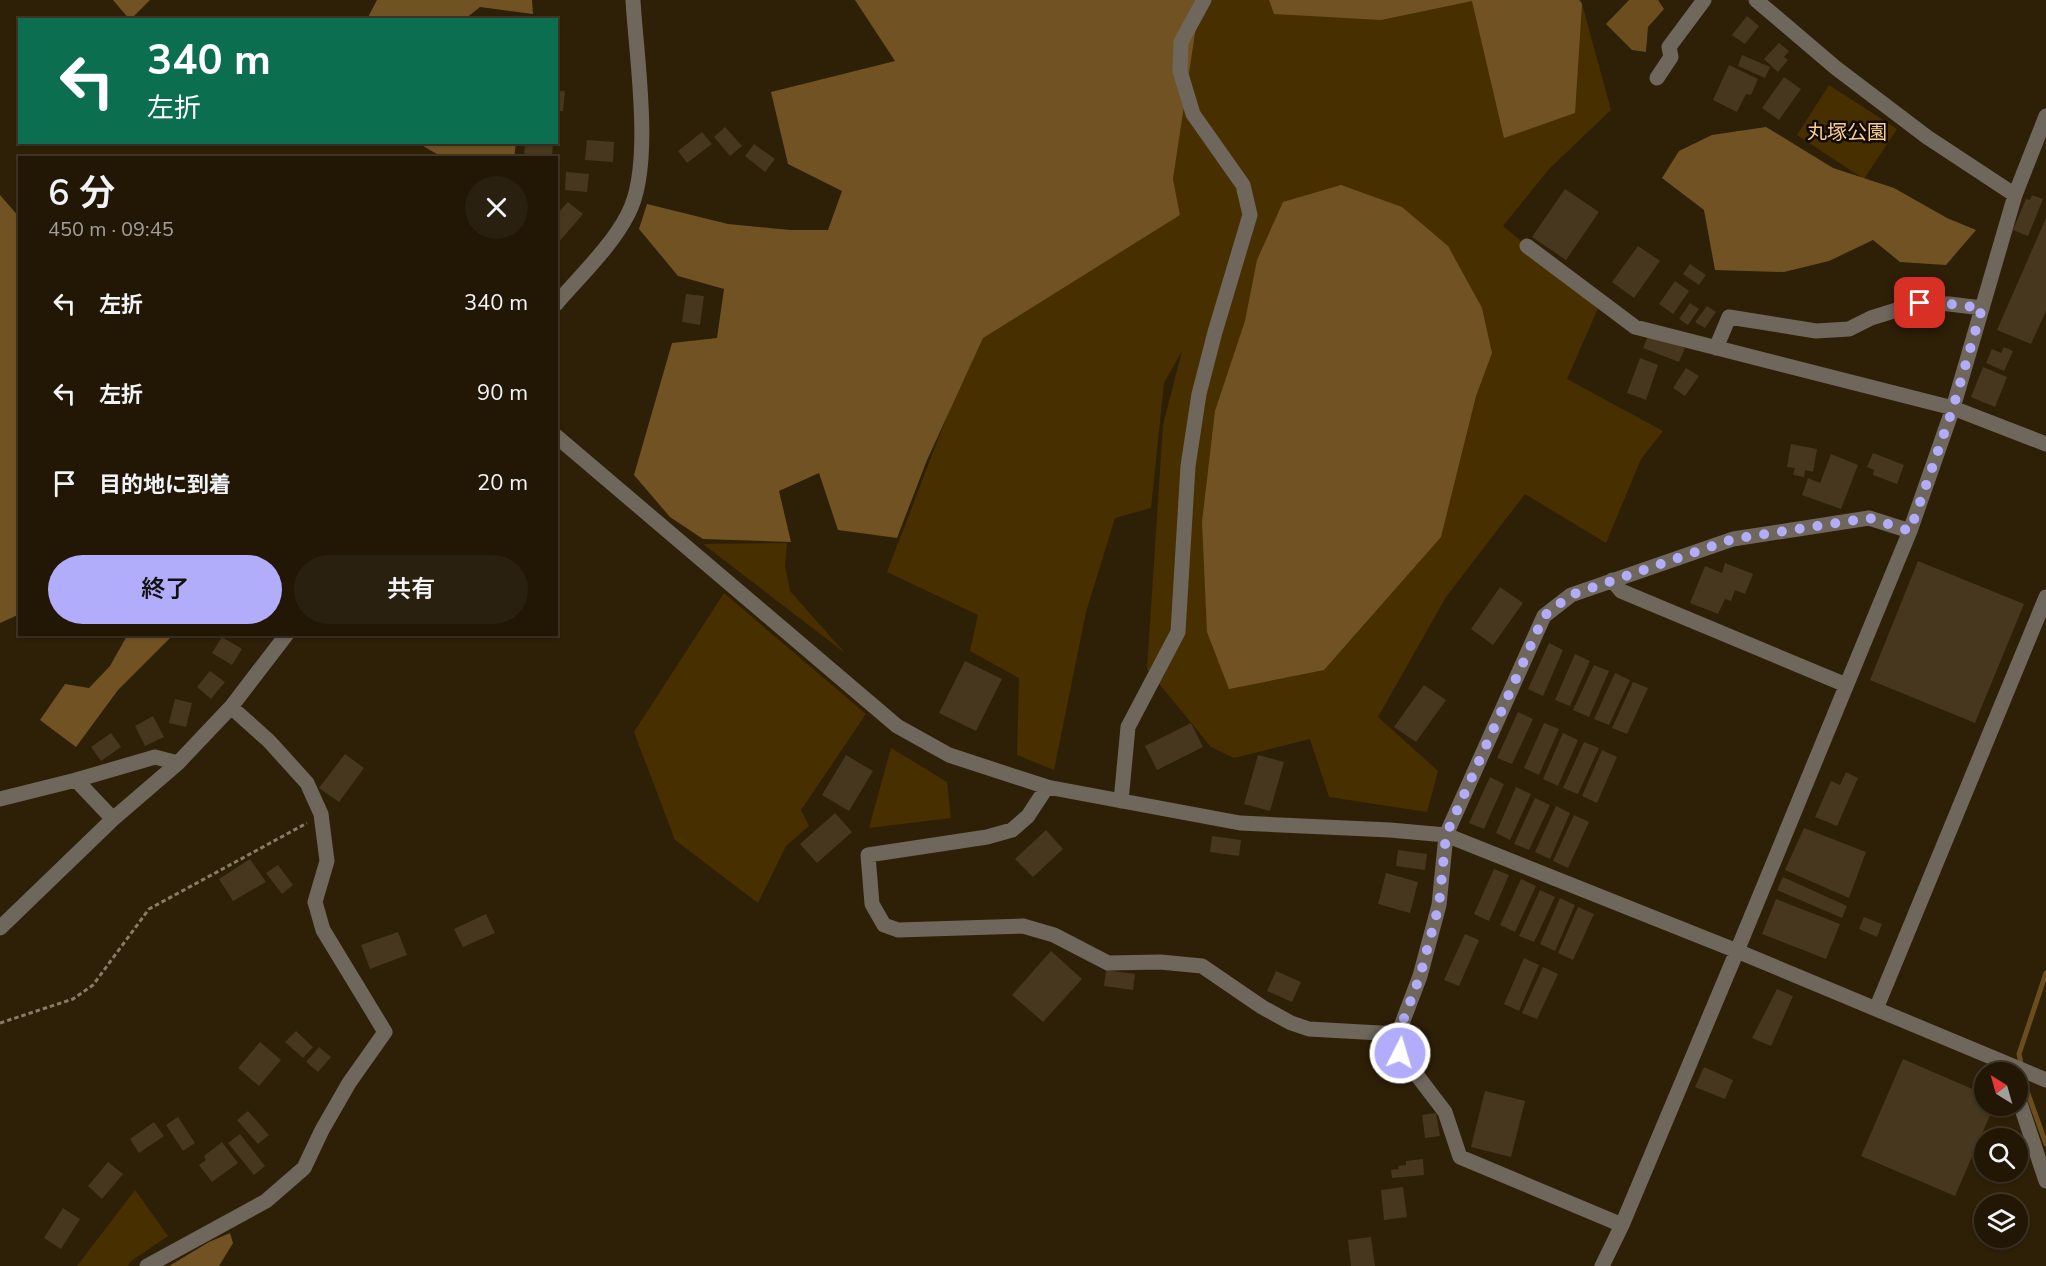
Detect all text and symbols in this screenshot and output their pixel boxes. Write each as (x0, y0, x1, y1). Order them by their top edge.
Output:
text: 340 m (147, 32, 271, 89)
icon: left (48, 42, 126, 120)
text: 左折 (147, 90, 201, 127)
park label: 丸塚公園 (1807, 119, 1887, 146)
text: 6 分 (48, 169, 115, 218)
button: close (465, 176, 528, 239)
text: 450 m · 09:45 (48, 216, 174, 243)
pin (1894, 277, 1945, 328)
icon: arrive (1903, 286, 1936, 319)
icon: left (48, 287, 81, 320)
text: 340 m (464, 288, 528, 318)
text: 左折 (99, 290, 143, 320)
icon: left (48, 377, 81, 410)
text: 90 m (477, 378, 528, 408)
text: 左折 (99, 380, 143, 410)
icon: arrive (48, 467, 81, 500)
text: 20 m (477, 468, 528, 498)
text: 目的地に到着 (99, 470, 231, 500)
button: 終了 (48, 555, 282, 624)
button: 共有 (294, 555, 528, 624)
position arrow (1368, 1021, 1432, 1085)
north arrow (1974, 1062, 2028, 1116)
map controls (1974, 1062, 2028, 1248)
button: search (1974, 1128, 2028, 1182)
button: layers (1974, 1194, 2028, 1248)

